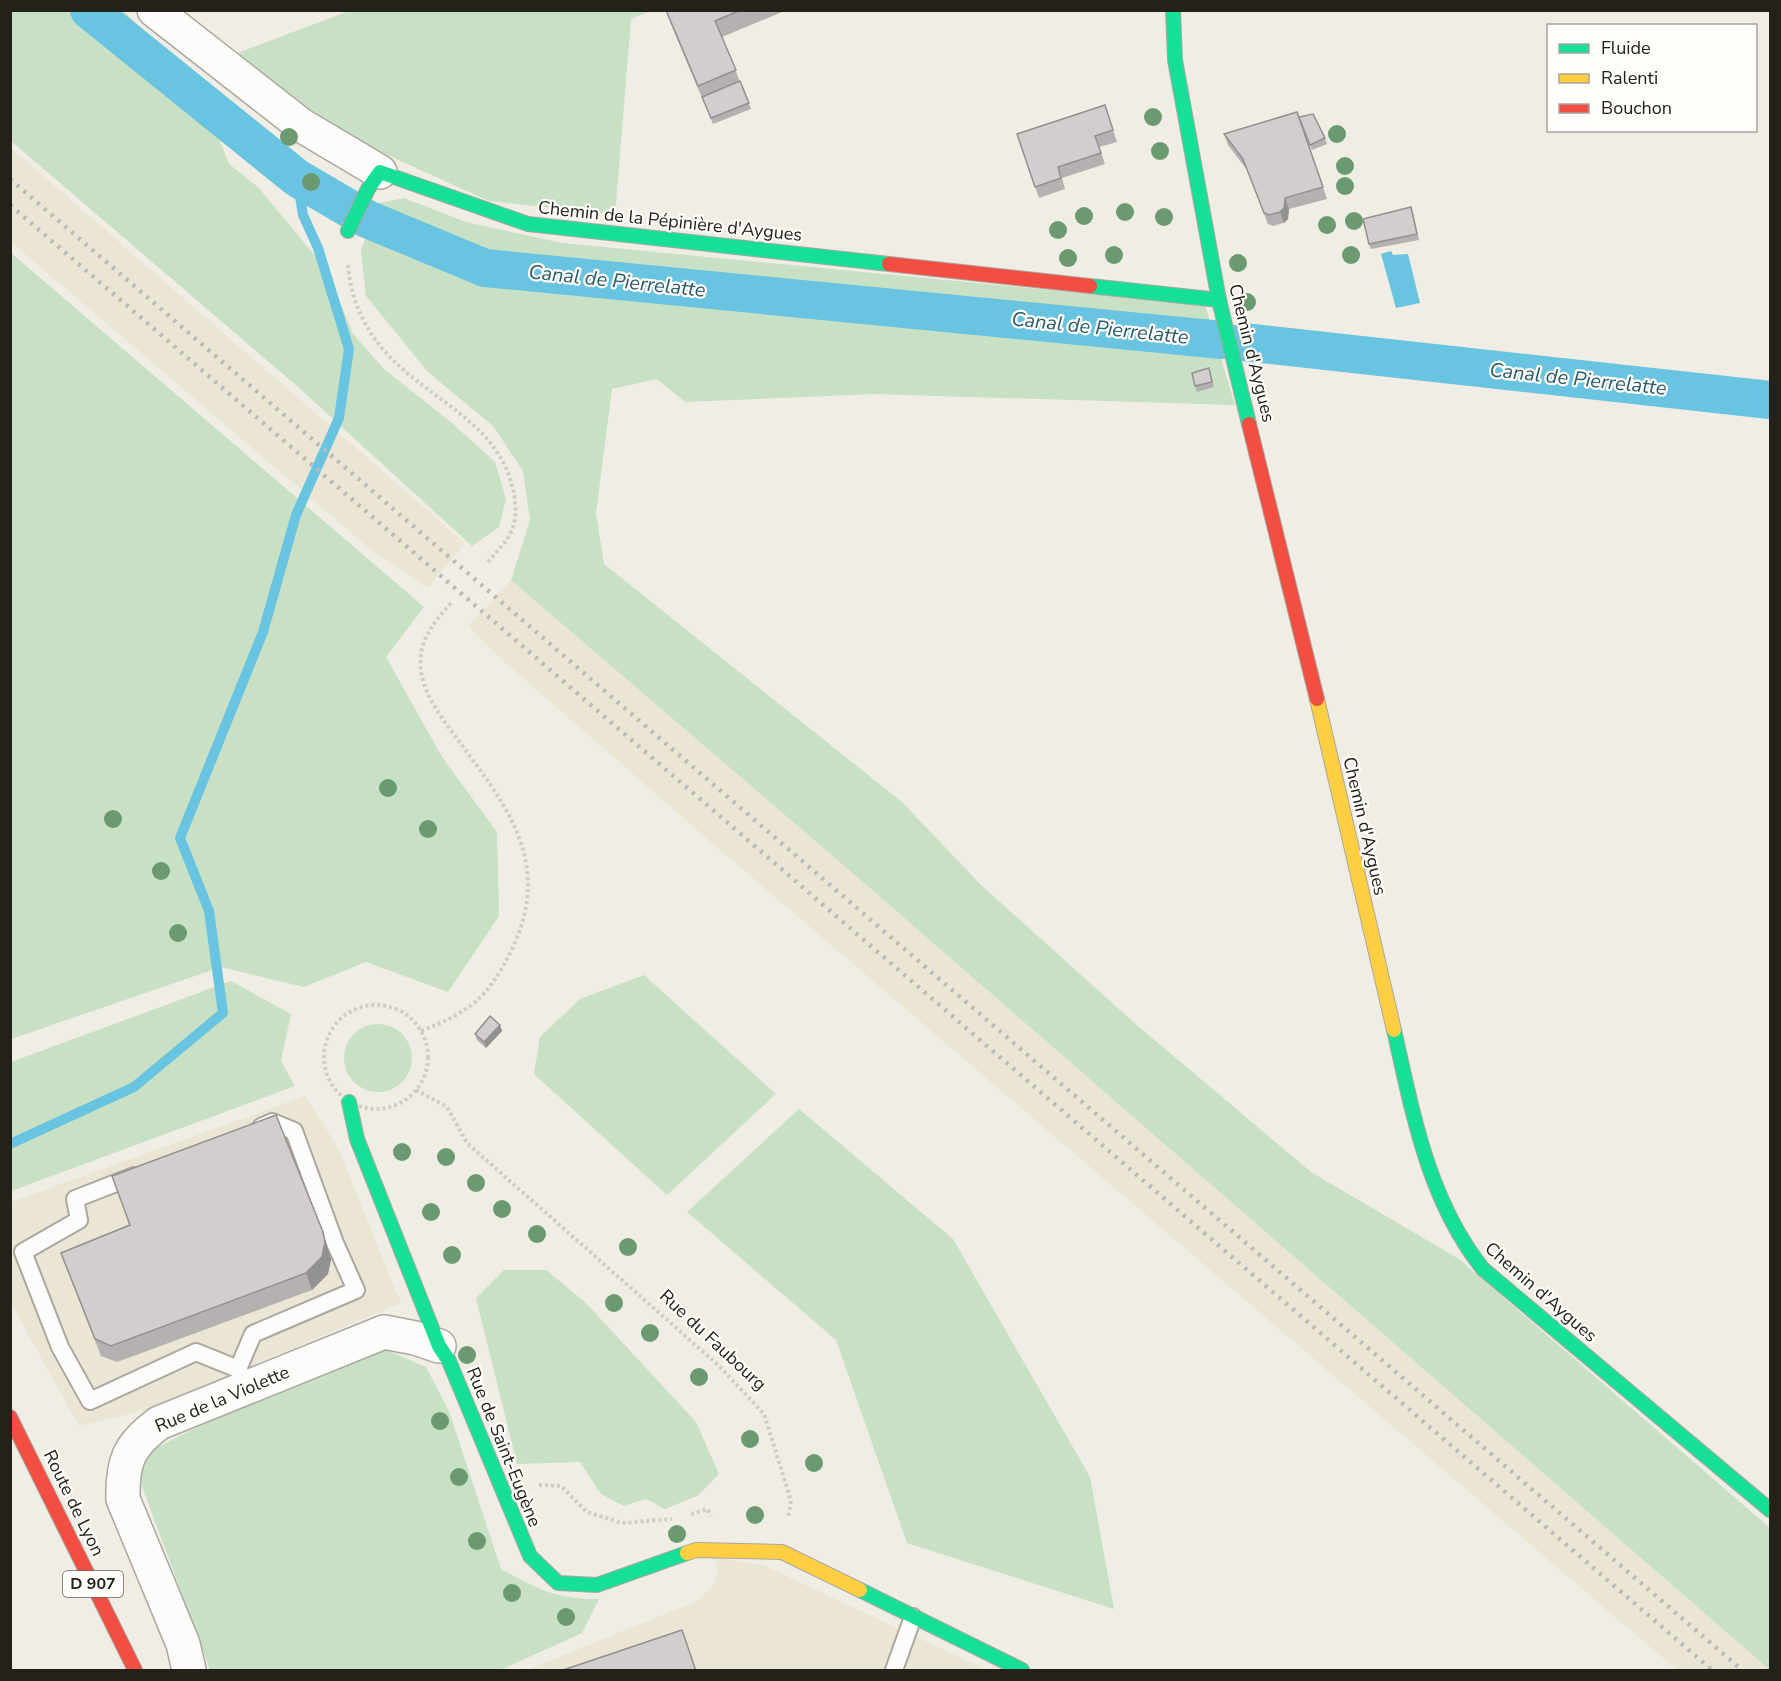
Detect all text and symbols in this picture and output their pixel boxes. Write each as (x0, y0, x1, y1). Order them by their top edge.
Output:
legend (1547, 24, 1757, 132)
text: Fluide (1601, 36, 1651, 60)
text: Ralenti (1601, 66, 1658, 90)
text: Bouchon (1601, 96, 1672, 120)
street label: Chemin de la Pépinière d'Aygues (537, 195, 803, 247)
water label: Canal de Pierrelatte (527, 258, 707, 304)
street label: Chemin d'Aygues (1223, 281, 1281, 425)
water label: Canal de Pierrelatte (1010, 305, 1190, 351)
water label: Canal de Pierrelatte (1488, 356, 1668, 402)
street label: Chemin d'Aygues (1337, 754, 1393, 898)
street label: Chemin d'Aygues (1480, 1237, 1602, 1347)
street label: Rue du Faubourg (654, 1284, 772, 1396)
street label: Rue de la Violette (151, 1360, 293, 1438)
street label: Rue de Saint-Eugène (461, 1364, 547, 1530)
street label: Route de Lyon (38, 1446, 110, 1560)
road number: D 907 (63, 1571, 123, 1597)

